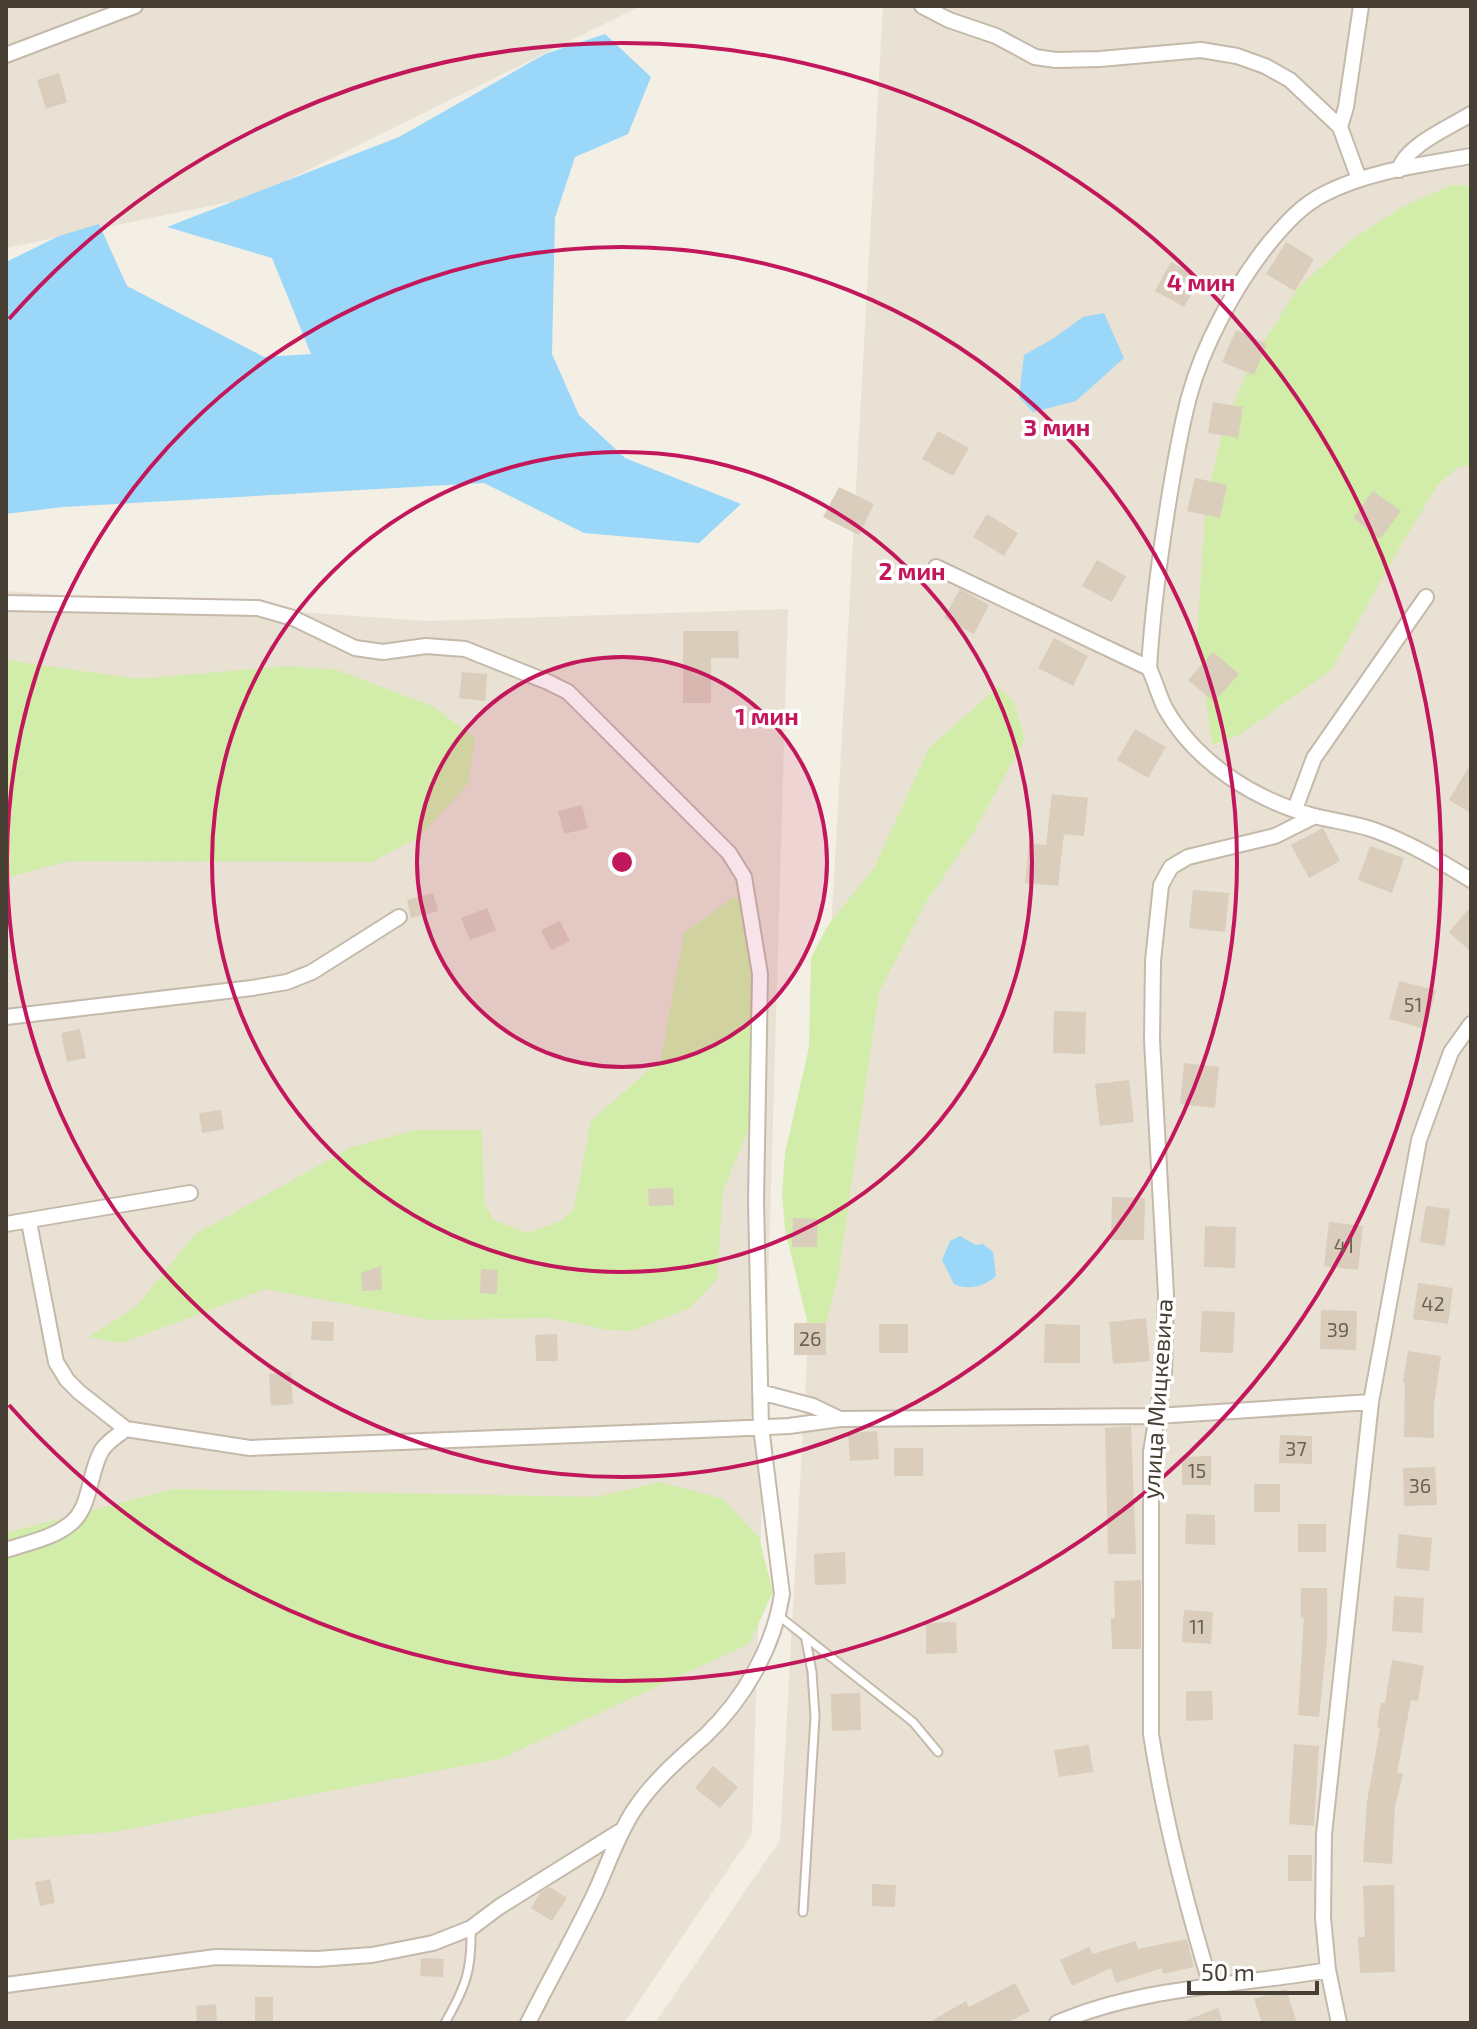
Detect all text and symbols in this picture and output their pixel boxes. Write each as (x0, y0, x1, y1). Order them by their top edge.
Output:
text: 4 мин (1167, 267, 1235, 296)
text: 3 мин (1024, 412, 1090, 441)
text: 2 мин (878, 556, 946, 585)
text: 1 мин (735, 701, 799, 730)
centre of rings (608, 848, 636, 876)
house number: 51 (1404, 992, 1422, 1016)
house number: 41 (1334, 1233, 1354, 1257)
house number: 42 (1421, 1291, 1445, 1315)
street label: улица Мицкевича (1135, 1298, 1179, 1500)
house number: 39 (1327, 1317, 1349, 1341)
house number: 26 (799, 1326, 821, 1350)
house number: 37 (1285, 1436, 1307, 1460)
house number: 15 (1188, 1458, 1206, 1482)
house number: 36 (1409, 1473, 1431, 1497)
house number: 11 (1189, 1614, 1205, 1638)
scale bar (1189, 1945, 1317, 1995)
text: 50 m (1201, 1957, 1255, 1986)

